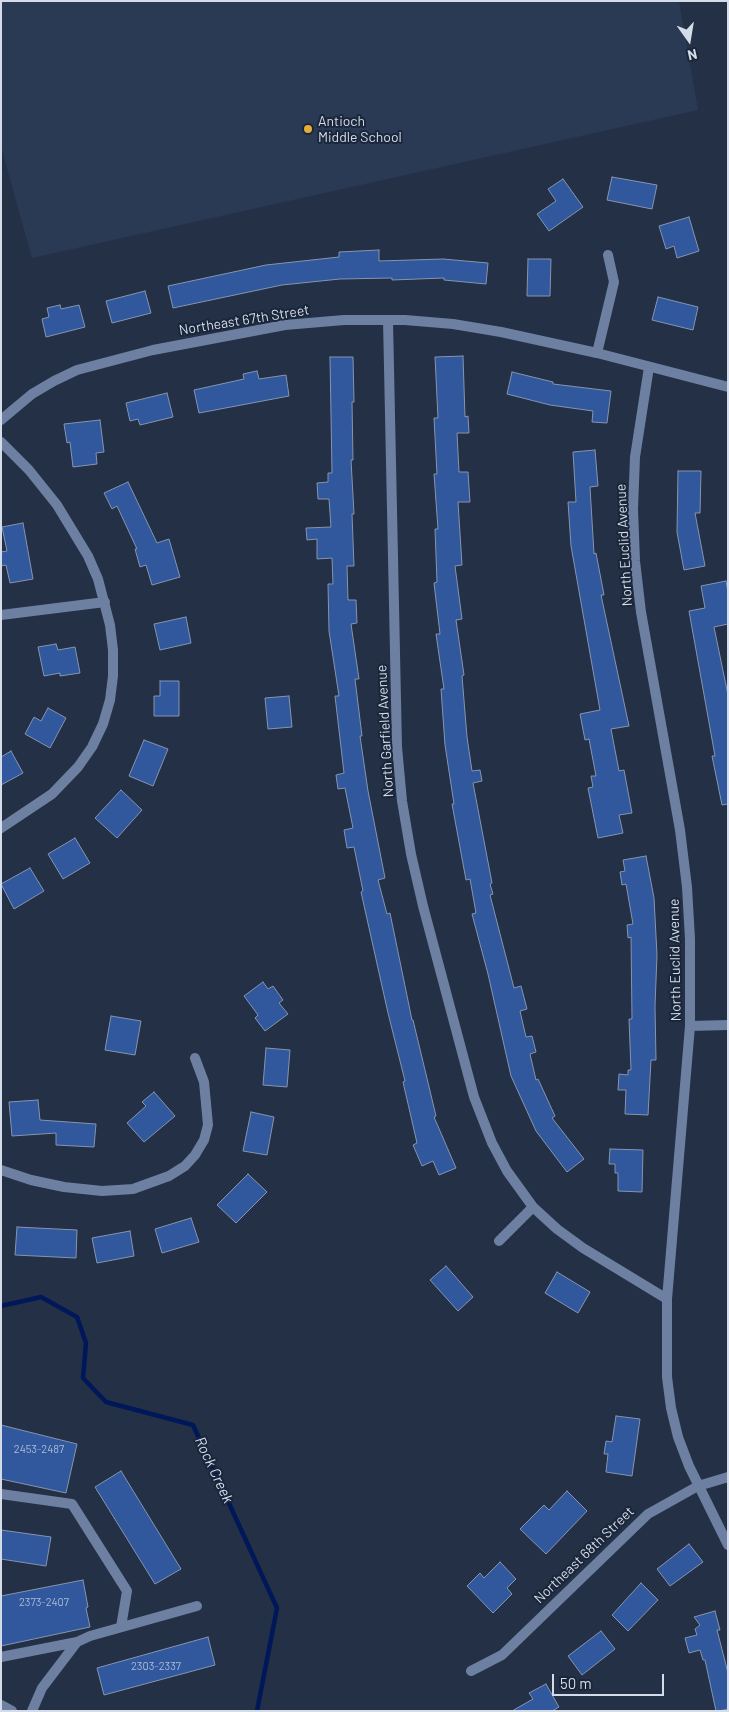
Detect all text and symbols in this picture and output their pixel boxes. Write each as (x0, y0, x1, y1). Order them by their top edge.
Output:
north arrow (664, 15, 714, 65)
text: N (686, 46, 699, 64)
place label: Antioch Middle School (318, 113, 402, 146)
marker: Antioch Middle School (302, 123, 314, 135)
street label: Northeast 67th Street (178, 301, 310, 339)
street label: North Euclid Avenue (612, 483, 636, 607)
street label: North Garfield Avenue (373, 664, 397, 798)
street label: North Euclid Avenue (666, 898, 684, 1022)
water label: Rock Creek (191, 1434, 237, 1506)
house number: 2453-2487 (14, 1442, 64, 1456)
street label: Northeast 68th Street (531, 1503, 637, 1607)
house number: 2373-2407 (19, 1595, 69, 1609)
house number: 2303-2337 (131, 1659, 181, 1673)
scale bar (554, 1664, 666, 1696)
text: 50 m (560, 1674, 592, 1692)

